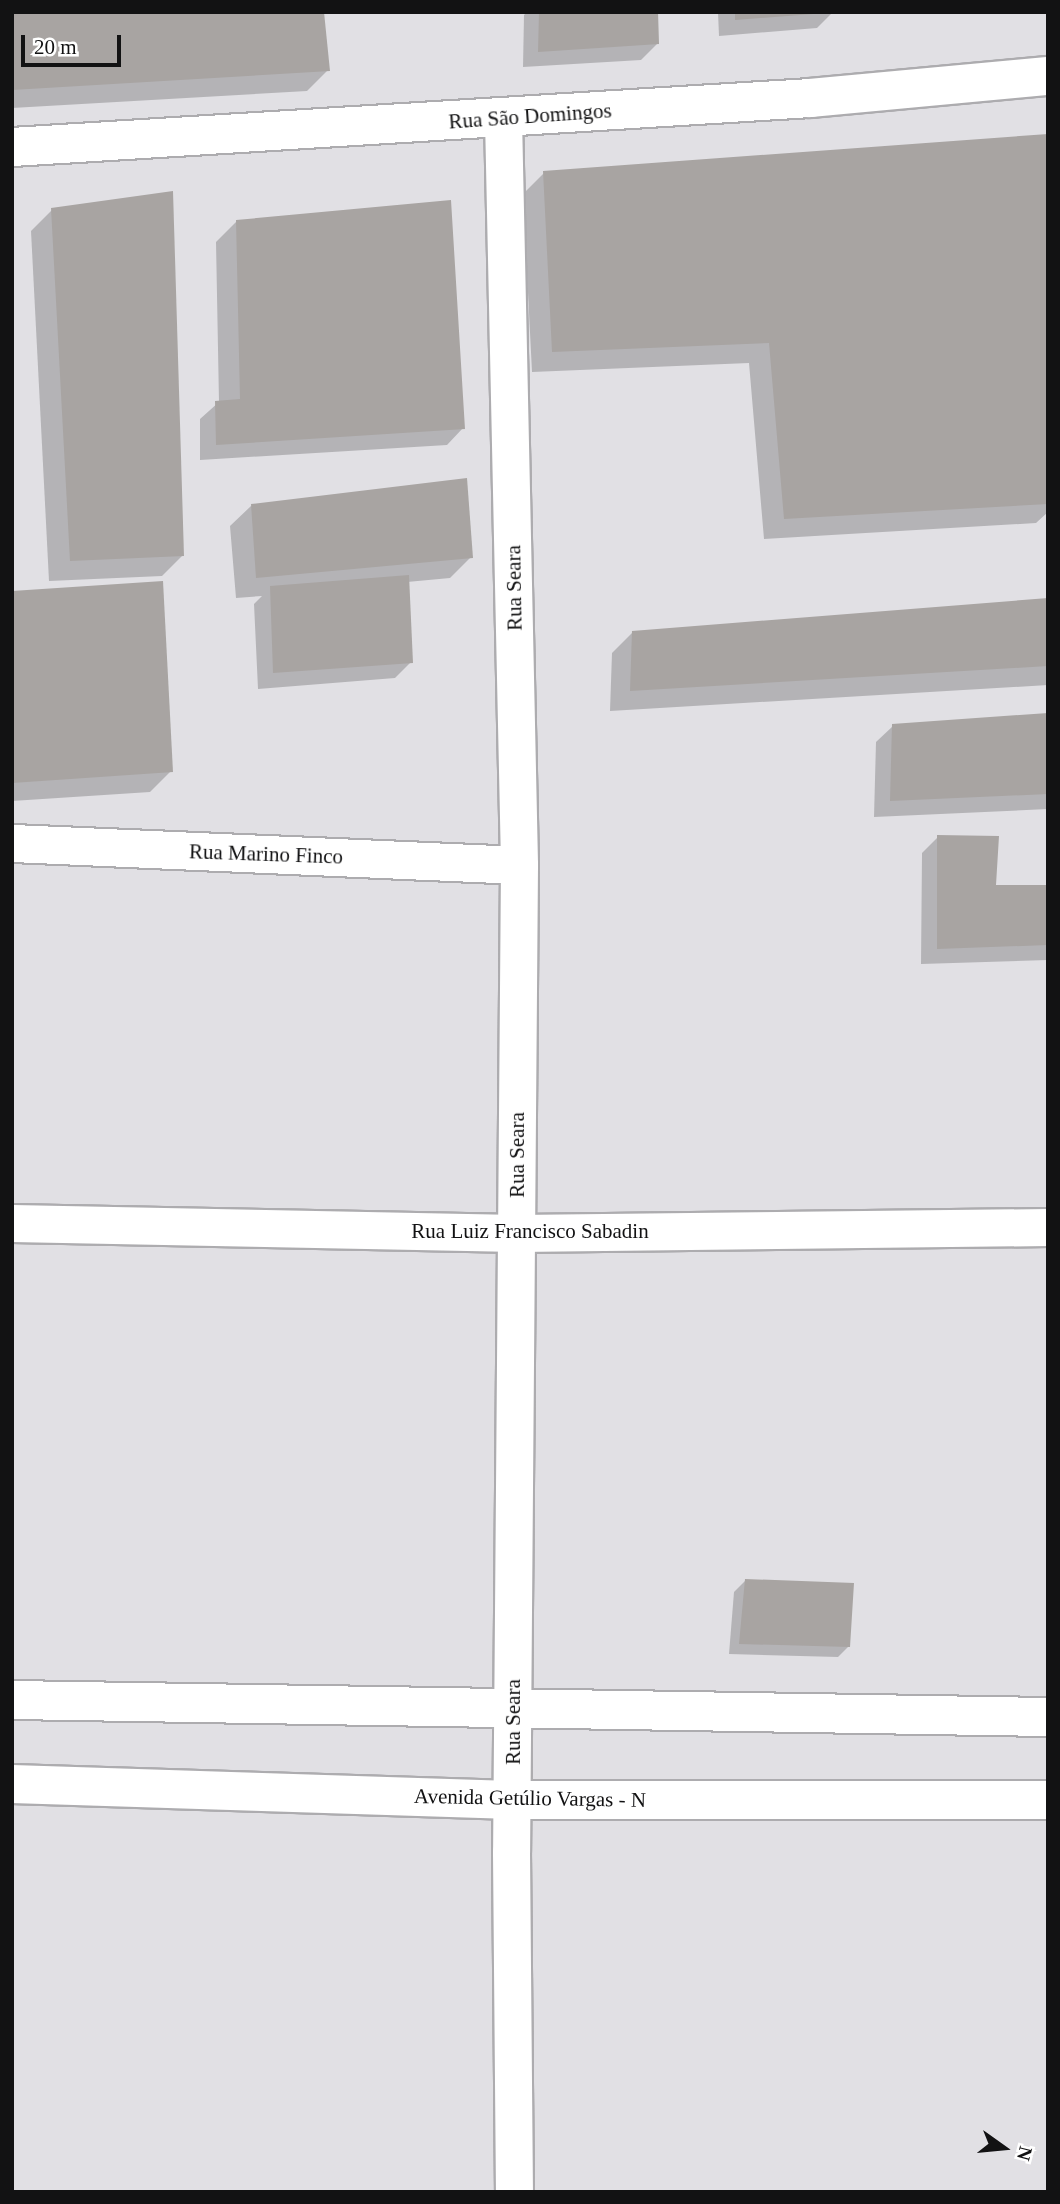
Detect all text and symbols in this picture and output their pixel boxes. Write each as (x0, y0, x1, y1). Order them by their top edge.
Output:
scale bar (24, 21, 124, 65)
text: 20 m (34, 35, 77, 59)
street label: Rua São Domingos (448, 98, 612, 134)
street label: Rua Seara (501, 545, 527, 631)
street label: Rua Marino Finco (189, 839, 343, 869)
street label: Rua Seara (504, 1112, 530, 1198)
street label: Rua Luiz Francisco Sabadin (411, 1218, 649, 1244)
street label: Rua Seara (500, 1679, 526, 1765)
street label: Avenida Getúlio Vargas - N (414, 1783, 646, 1813)
north arrow (969, 2113, 1039, 2183)
text: N (1013, 2144, 1037, 2163)

